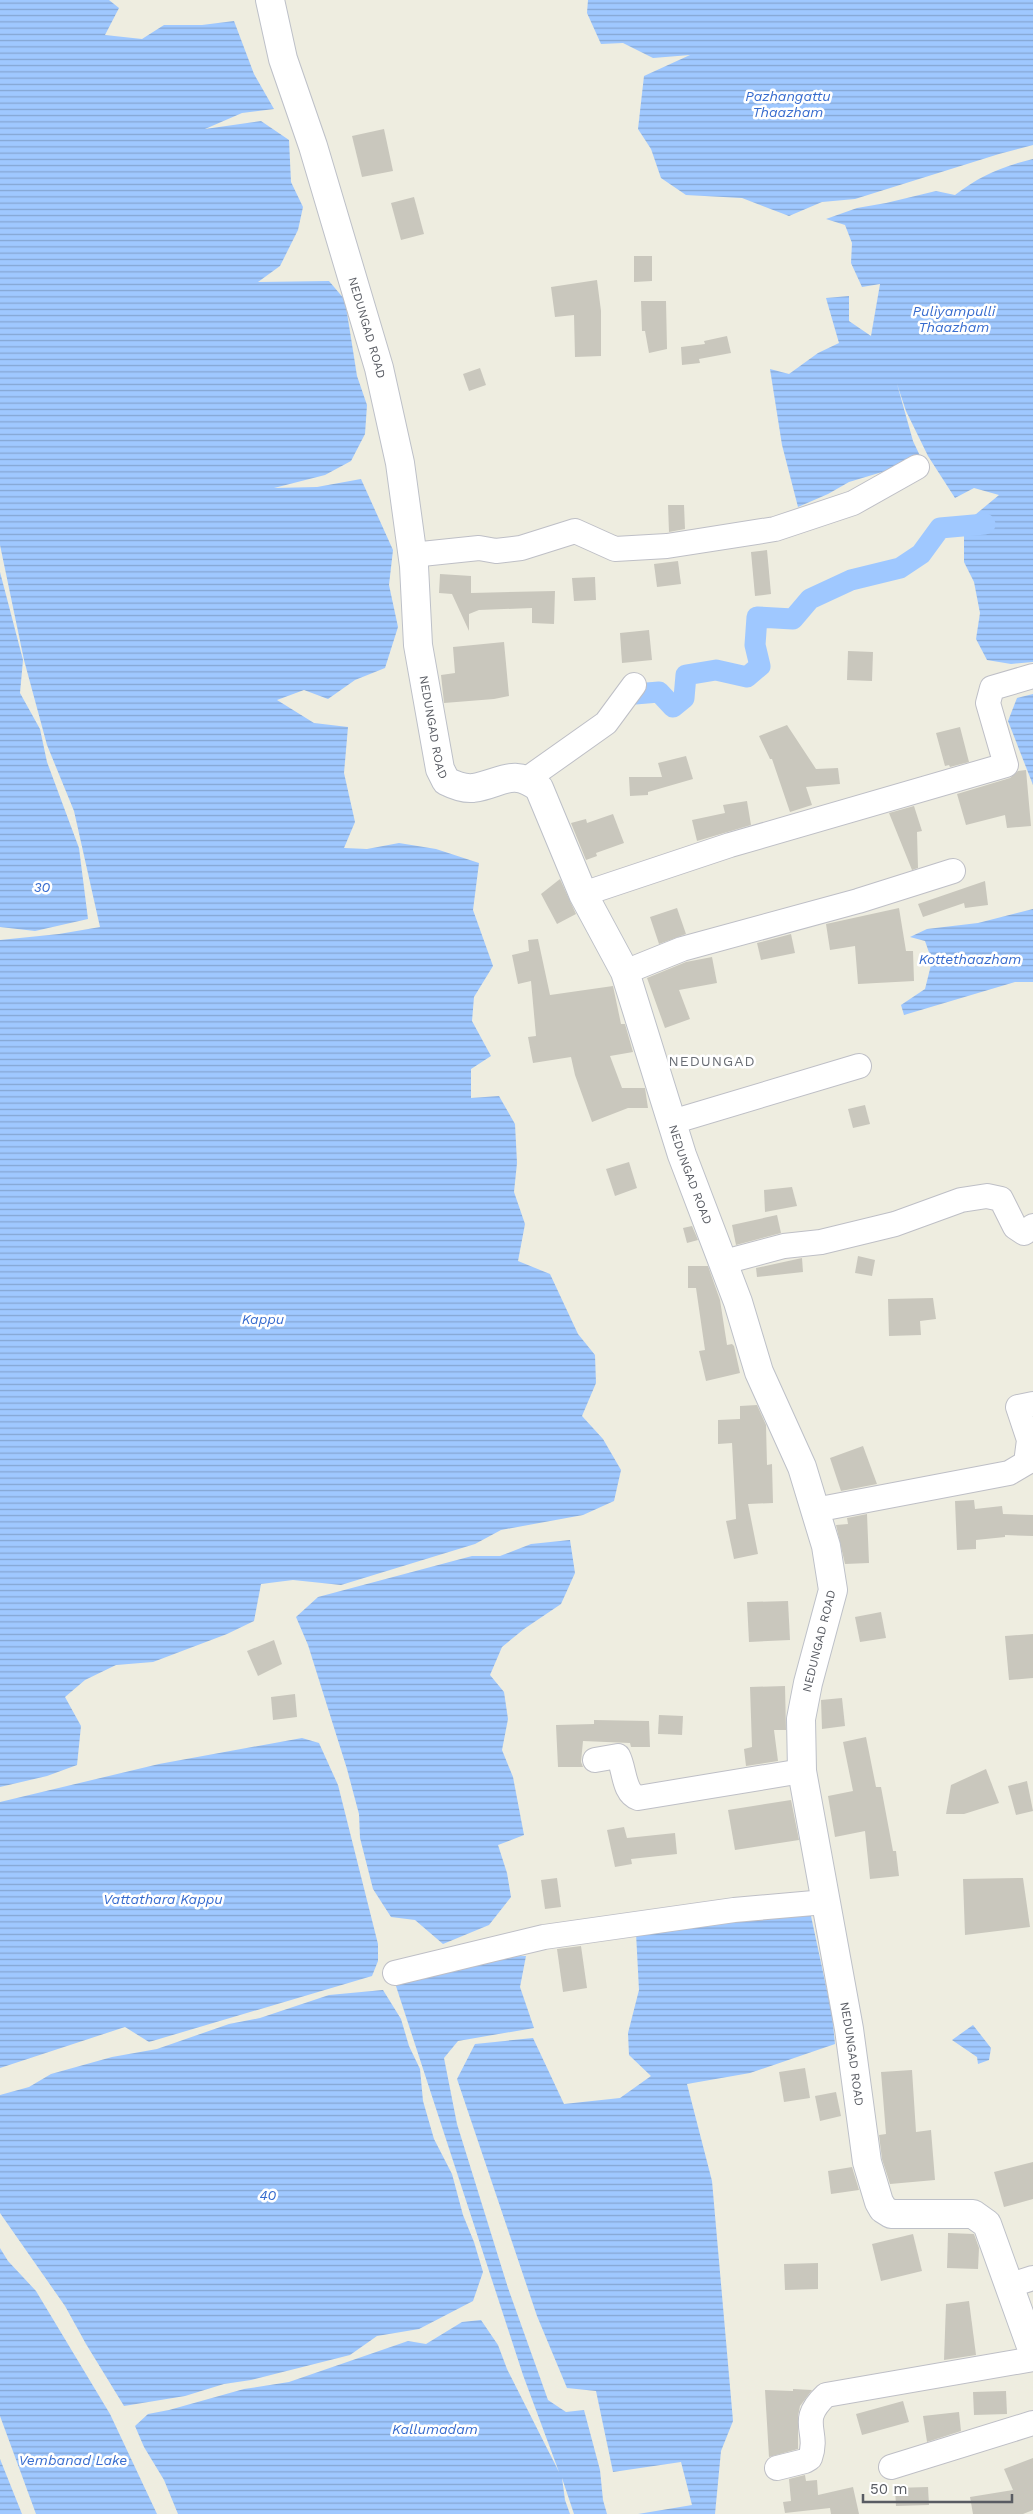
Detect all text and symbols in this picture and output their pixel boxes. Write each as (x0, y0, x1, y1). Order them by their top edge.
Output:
water label: Pazhangattu Thaazham (745, 88, 831, 120)
street label: NEDUNGAD ROAD (345, 275, 388, 380)
water label: Puliyampulli Thaazham (913, 303, 996, 335)
street label: NEDUNGAD ROAD (417, 674, 451, 781)
water label: 30 (34, 879, 51, 895)
water label: Kottethaazham (919, 951, 1021, 967)
district label: NEDUNGAD (669, 1053, 755, 1069)
street label: NEDUNGAD ROAD (666, 1123, 715, 1226)
water label: Kappu (242, 1311, 284, 1327)
street label: NEDUNGAD ROAD (800, 1588, 838, 1694)
water label: Vattathara Kappu (103, 1891, 223, 1907)
street label: NEDUNGAD ROAD (837, 2001, 866, 2107)
water label: 40 (260, 2187, 277, 2203)
water label: Kallumadam (392, 2421, 478, 2437)
water label: Vembanad Lake (19, 2452, 127, 2468)
scale bar (863, 2472, 1012, 2504)
text: 50 m (870, 2480, 907, 2498)

